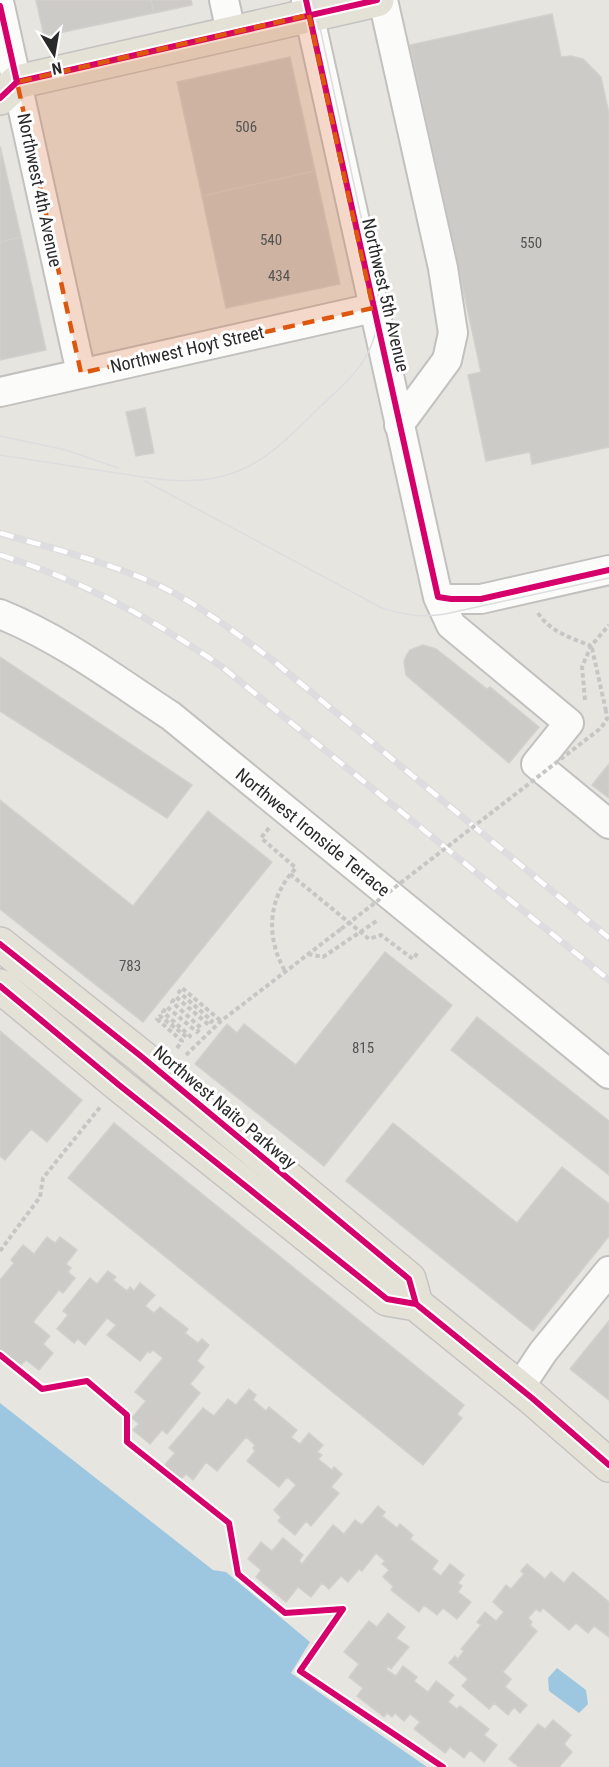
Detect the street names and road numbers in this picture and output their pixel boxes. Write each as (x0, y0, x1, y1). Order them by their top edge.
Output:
street label: Northwest 4th Avenue (13, 111, 67, 269)
street label: Northwest 5th Avenue (358, 216, 414, 374)
street label: Northwest Hoyt Street (108, 321, 266, 377)
street label: Northwest Ironside Terrace (232, 763, 394, 901)
street label: Northwest Naito Parkway (149, 1041, 301, 1173)

